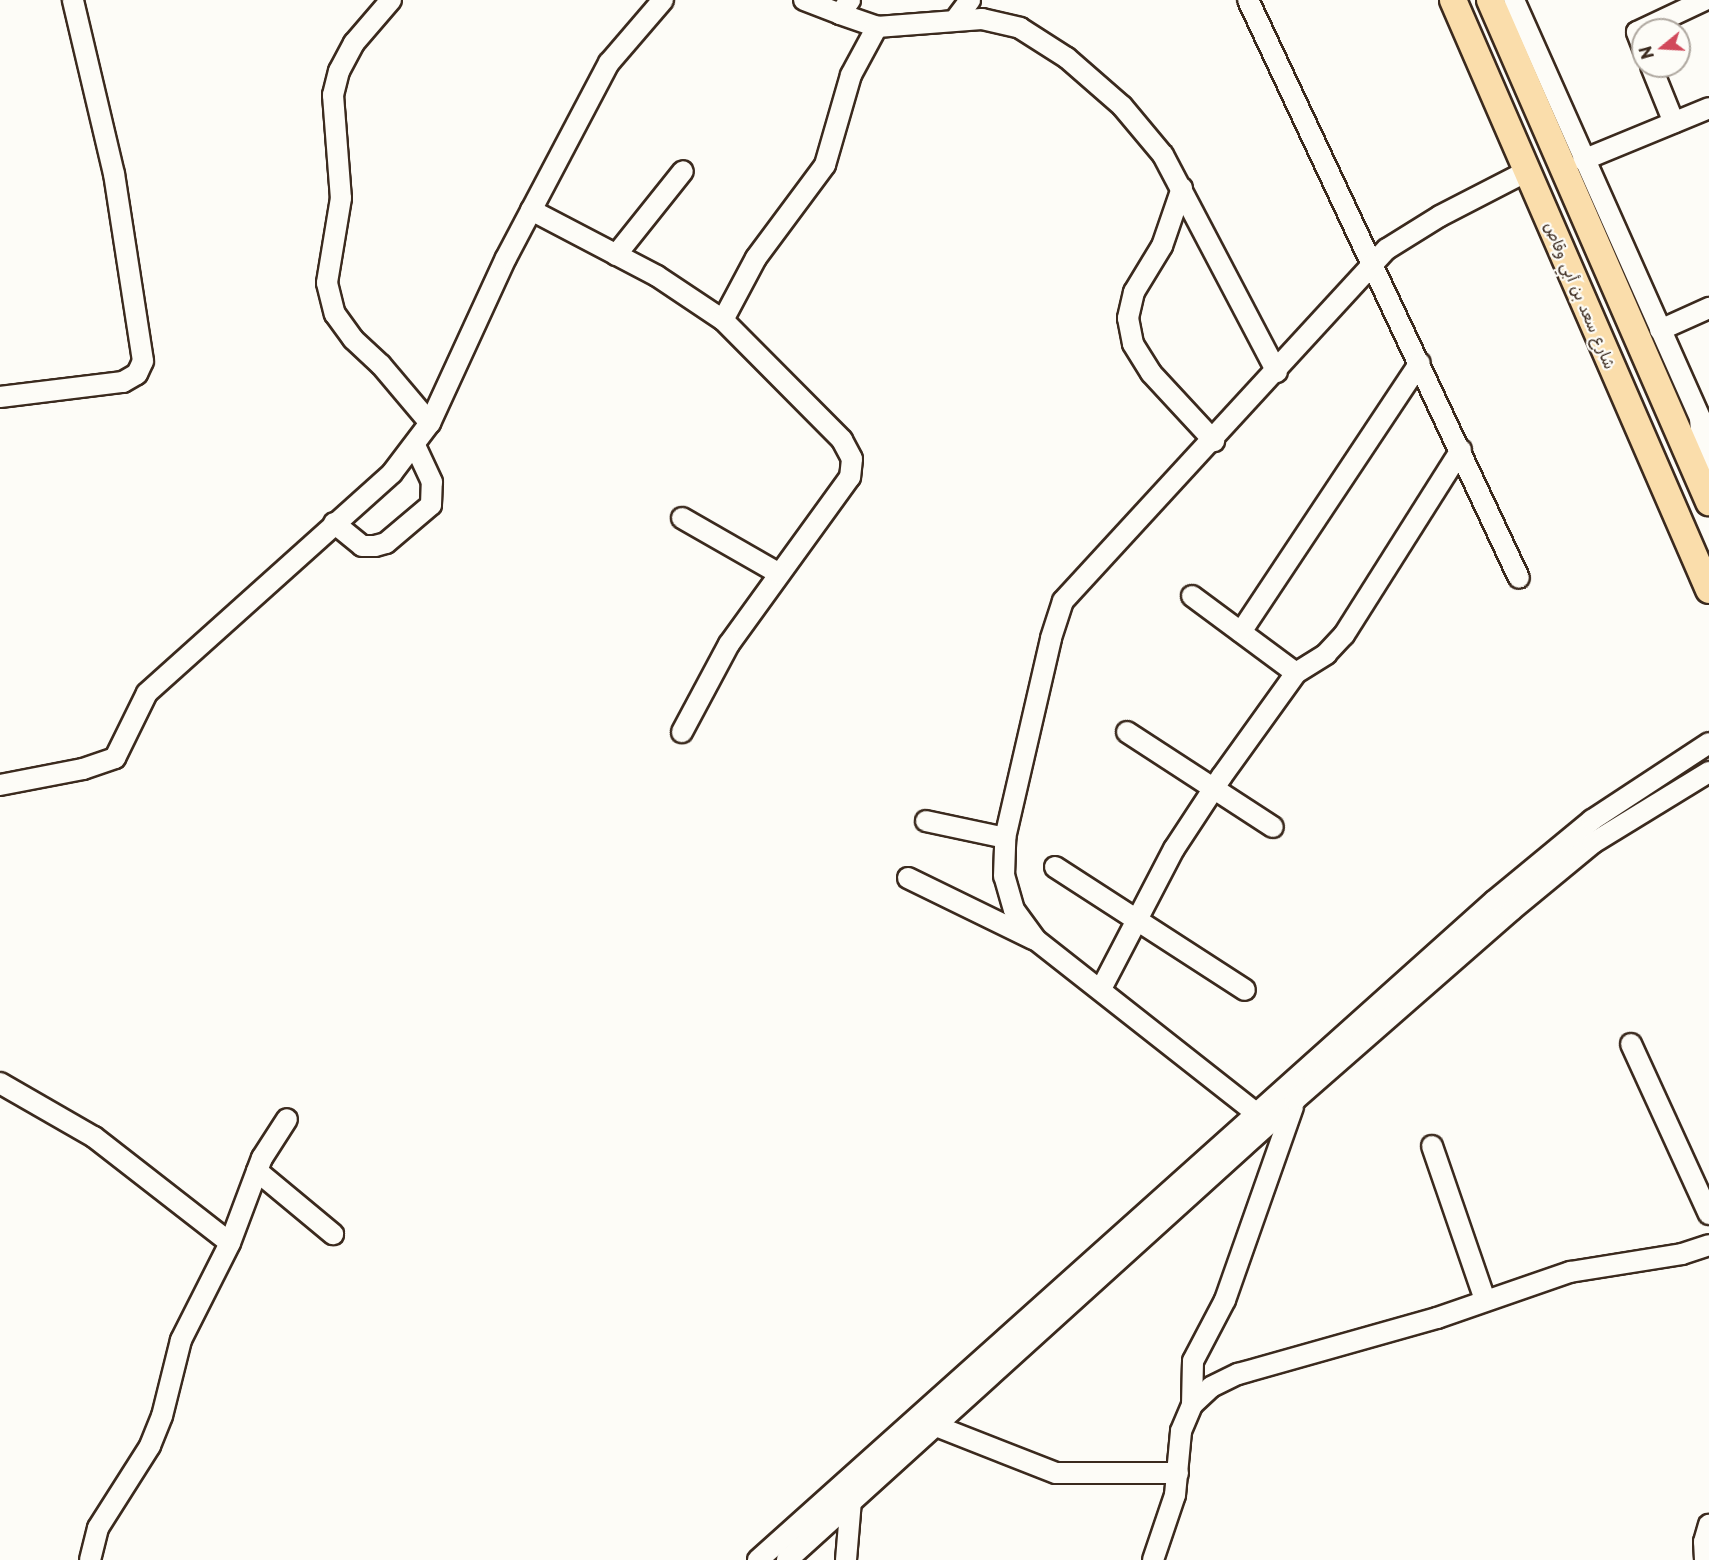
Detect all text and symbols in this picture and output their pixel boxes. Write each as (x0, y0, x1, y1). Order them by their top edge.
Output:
north arrow (1631, 18, 1691, 78)
text: N (1632, 43, 1659, 63)
street label: شارع سعد بن أبي وقاص (1541, 218, 1621, 372)

